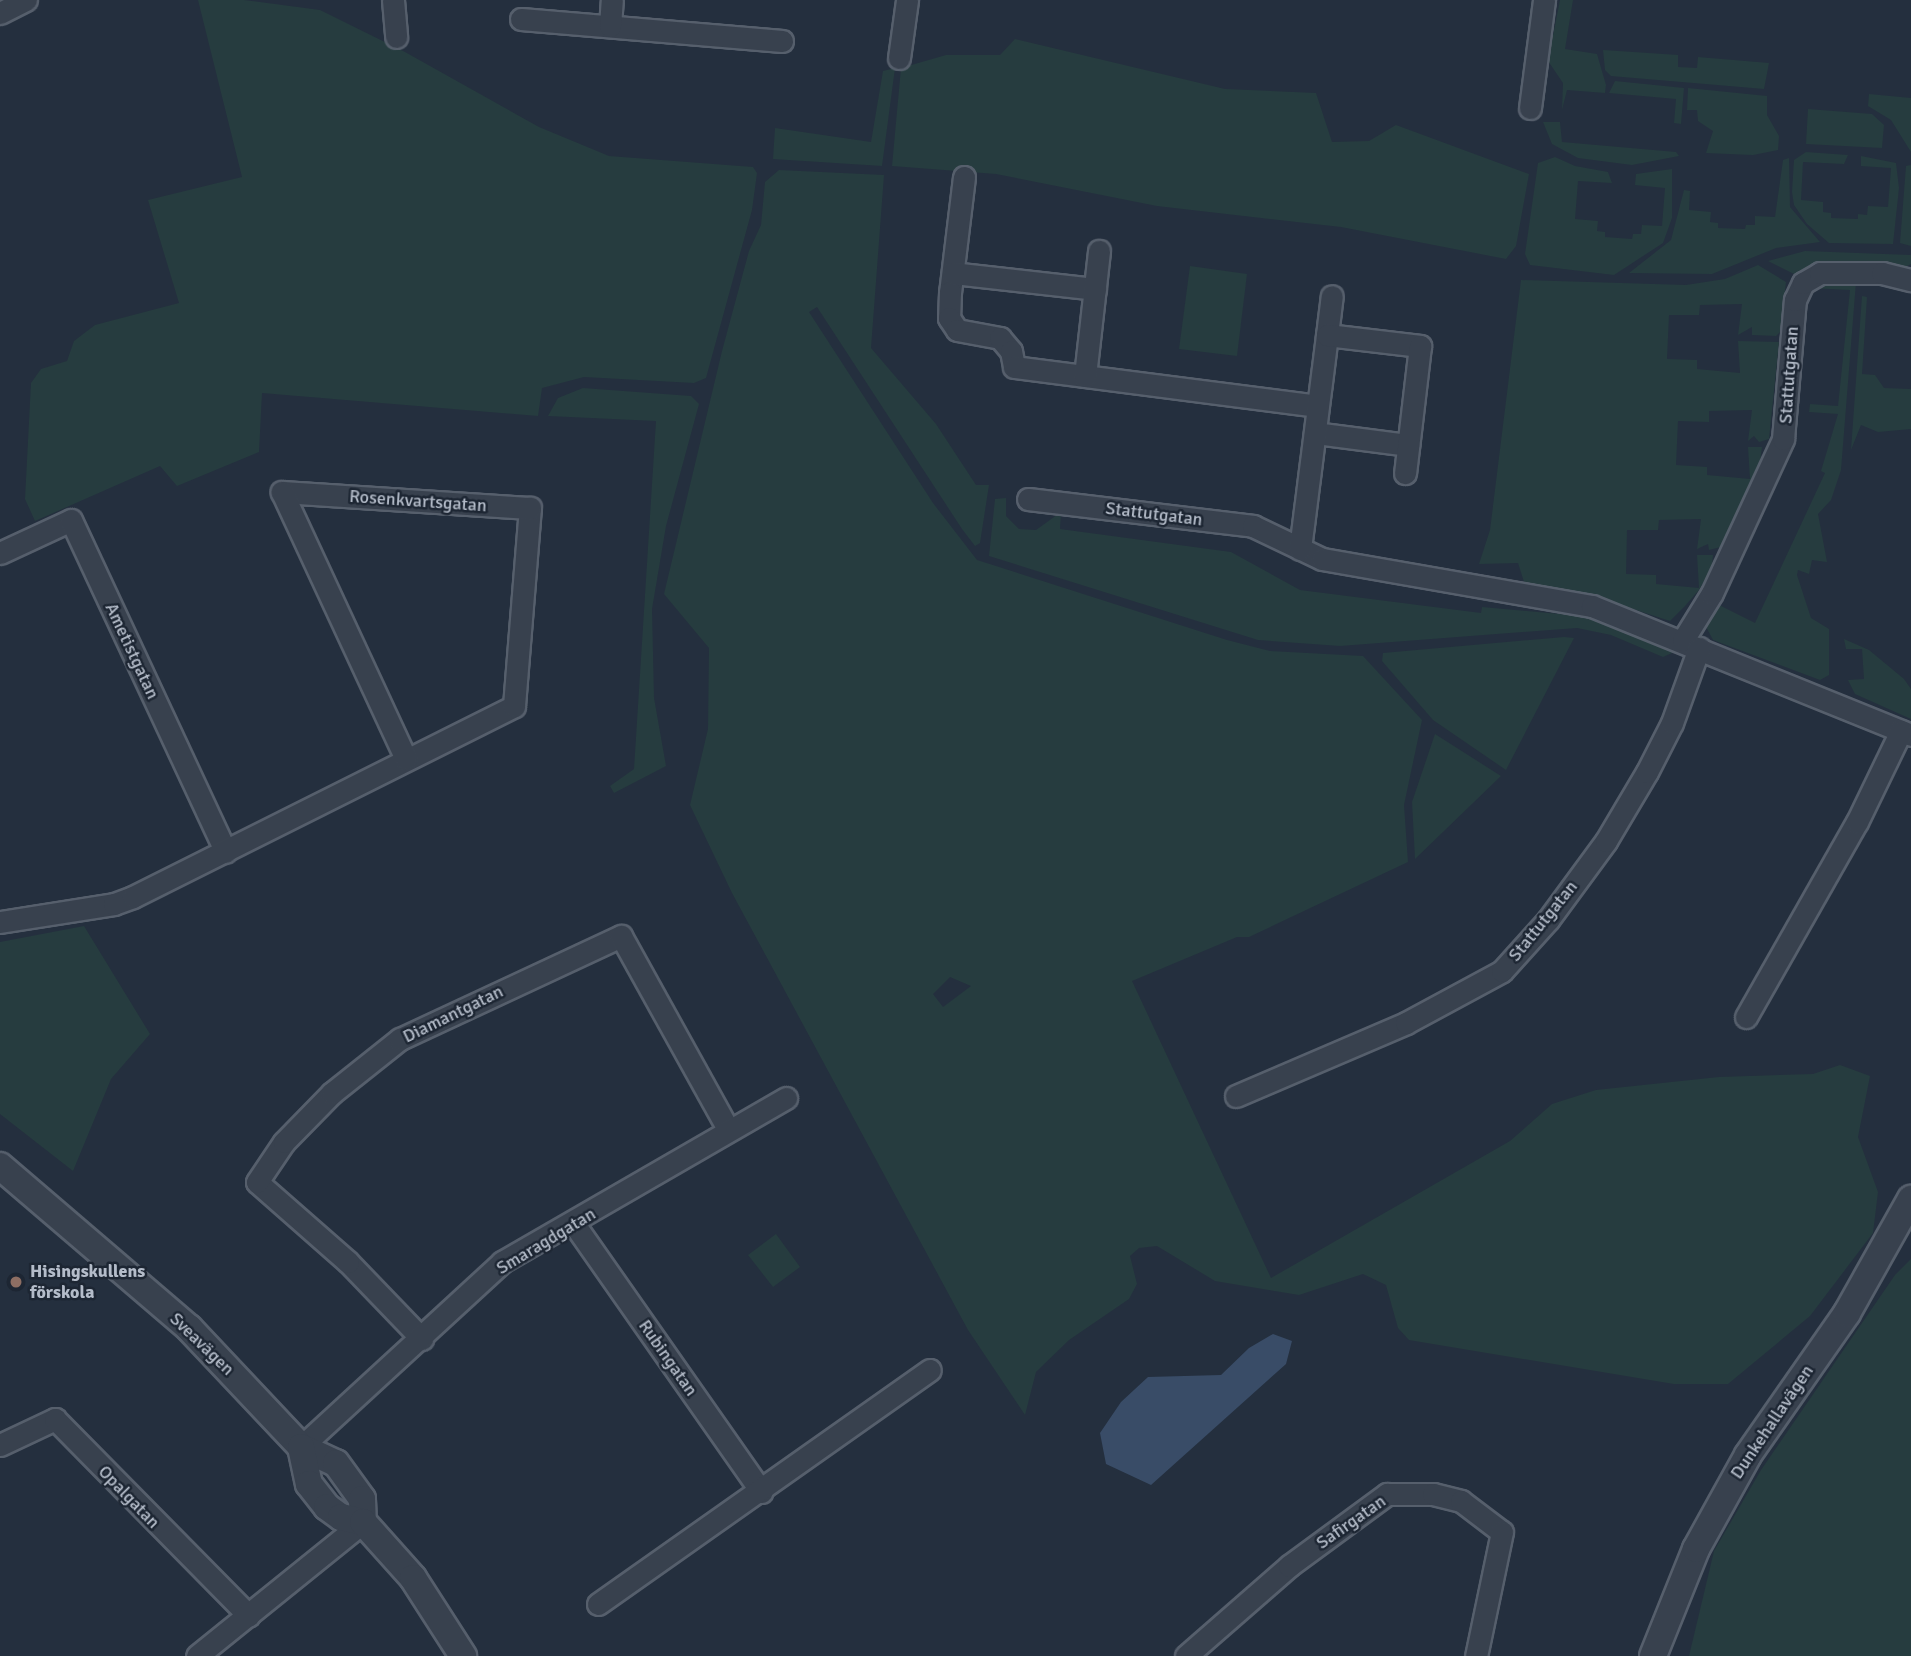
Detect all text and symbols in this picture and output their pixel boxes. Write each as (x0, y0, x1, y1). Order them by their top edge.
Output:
street label: Stattutgatan (1775, 326, 1803, 424)
street label: Rosenkvartsgatan (349, 485, 487, 517)
street label: Stattutgatan (1104, 497, 1204, 531)
street label: Ametistgatan (100, 600, 164, 702)
street label: Stattutgatan (1504, 876, 1582, 966)
street label: Diamantgatan (399, 980, 507, 1048)
street label: Smaragdgatan (493, 1203, 599, 1279)
place label: Hisingskullens förskola (30, 1261, 145, 1304)
marker: Hisingskullens förskola (8, 1274, 24, 1290)
street label: Sveavägen (165, 1308, 239, 1380)
street label: Rubingatan (634, 1316, 702, 1400)
street label: Dunkehallavägen (1726, 1361, 1818, 1483)
street label: Opalgatan (94, 1461, 164, 1533)
street label: Safirgatan (1312, 1490, 1390, 1554)

